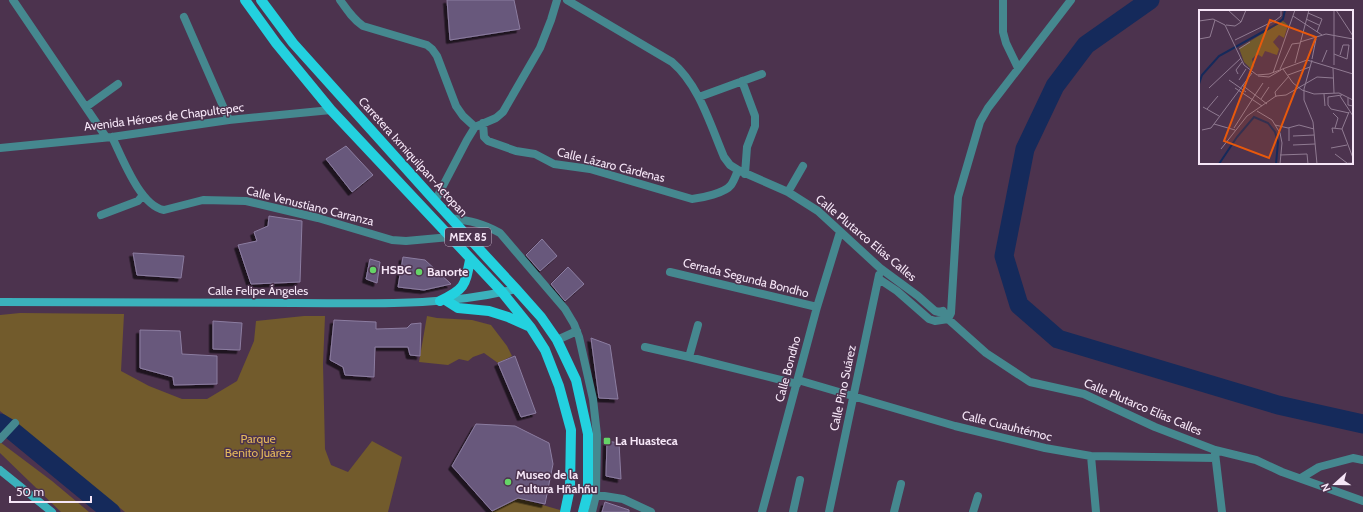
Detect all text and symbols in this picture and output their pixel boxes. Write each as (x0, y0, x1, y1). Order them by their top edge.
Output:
inset map (1199, 10, 1353, 164)
street label: Carretera Ixmiquilpan-Actopan (356, 94, 471, 220)
street label: Avenida Héroes de Chapultepec (83, 99, 245, 134)
street label: Calle Lázaro Cárdenas (556, 144, 667, 185)
street label: Calle Venustiano Carranza (245, 182, 376, 229)
street label: Calle Plutarco Elías Calles (813, 191, 920, 284)
road number: MEX 85 (445, 228, 491, 246)
street label: Cerrada Segunda Bondho (682, 255, 811, 301)
place label: HSBC (381, 262, 412, 277)
place label: Banorte (427, 264, 468, 279)
marker: HSBC (368, 265, 378, 275)
marker: Banorte (414, 267, 424, 277)
street label: Calle Felipe Ángeles (208, 283, 308, 298)
street label: Calle Bondho (771, 334, 804, 404)
street label: Calle Pino Suárez (826, 343, 859, 432)
street label: Calle Plutarco Elías Calles (1082, 375, 1205, 438)
street label: Calle Cuauhtémoc (961, 407, 1054, 444)
park label: Parque Benito Juárez (225, 431, 291, 460)
place label: La Huasteca (615, 433, 678, 448)
marker: La Huasteca (602, 436, 612, 446)
north arrow (1315, 464, 1355, 504)
place label: Museo de la Cultura Hñahñu (516, 467, 597, 496)
marker: Museo de la Cultura Hñahñu (503, 477, 513, 487)
scale bar (10, 478, 91, 504)
text: N (1318, 481, 1334, 494)
text: 50 m (16, 484, 44, 499)

